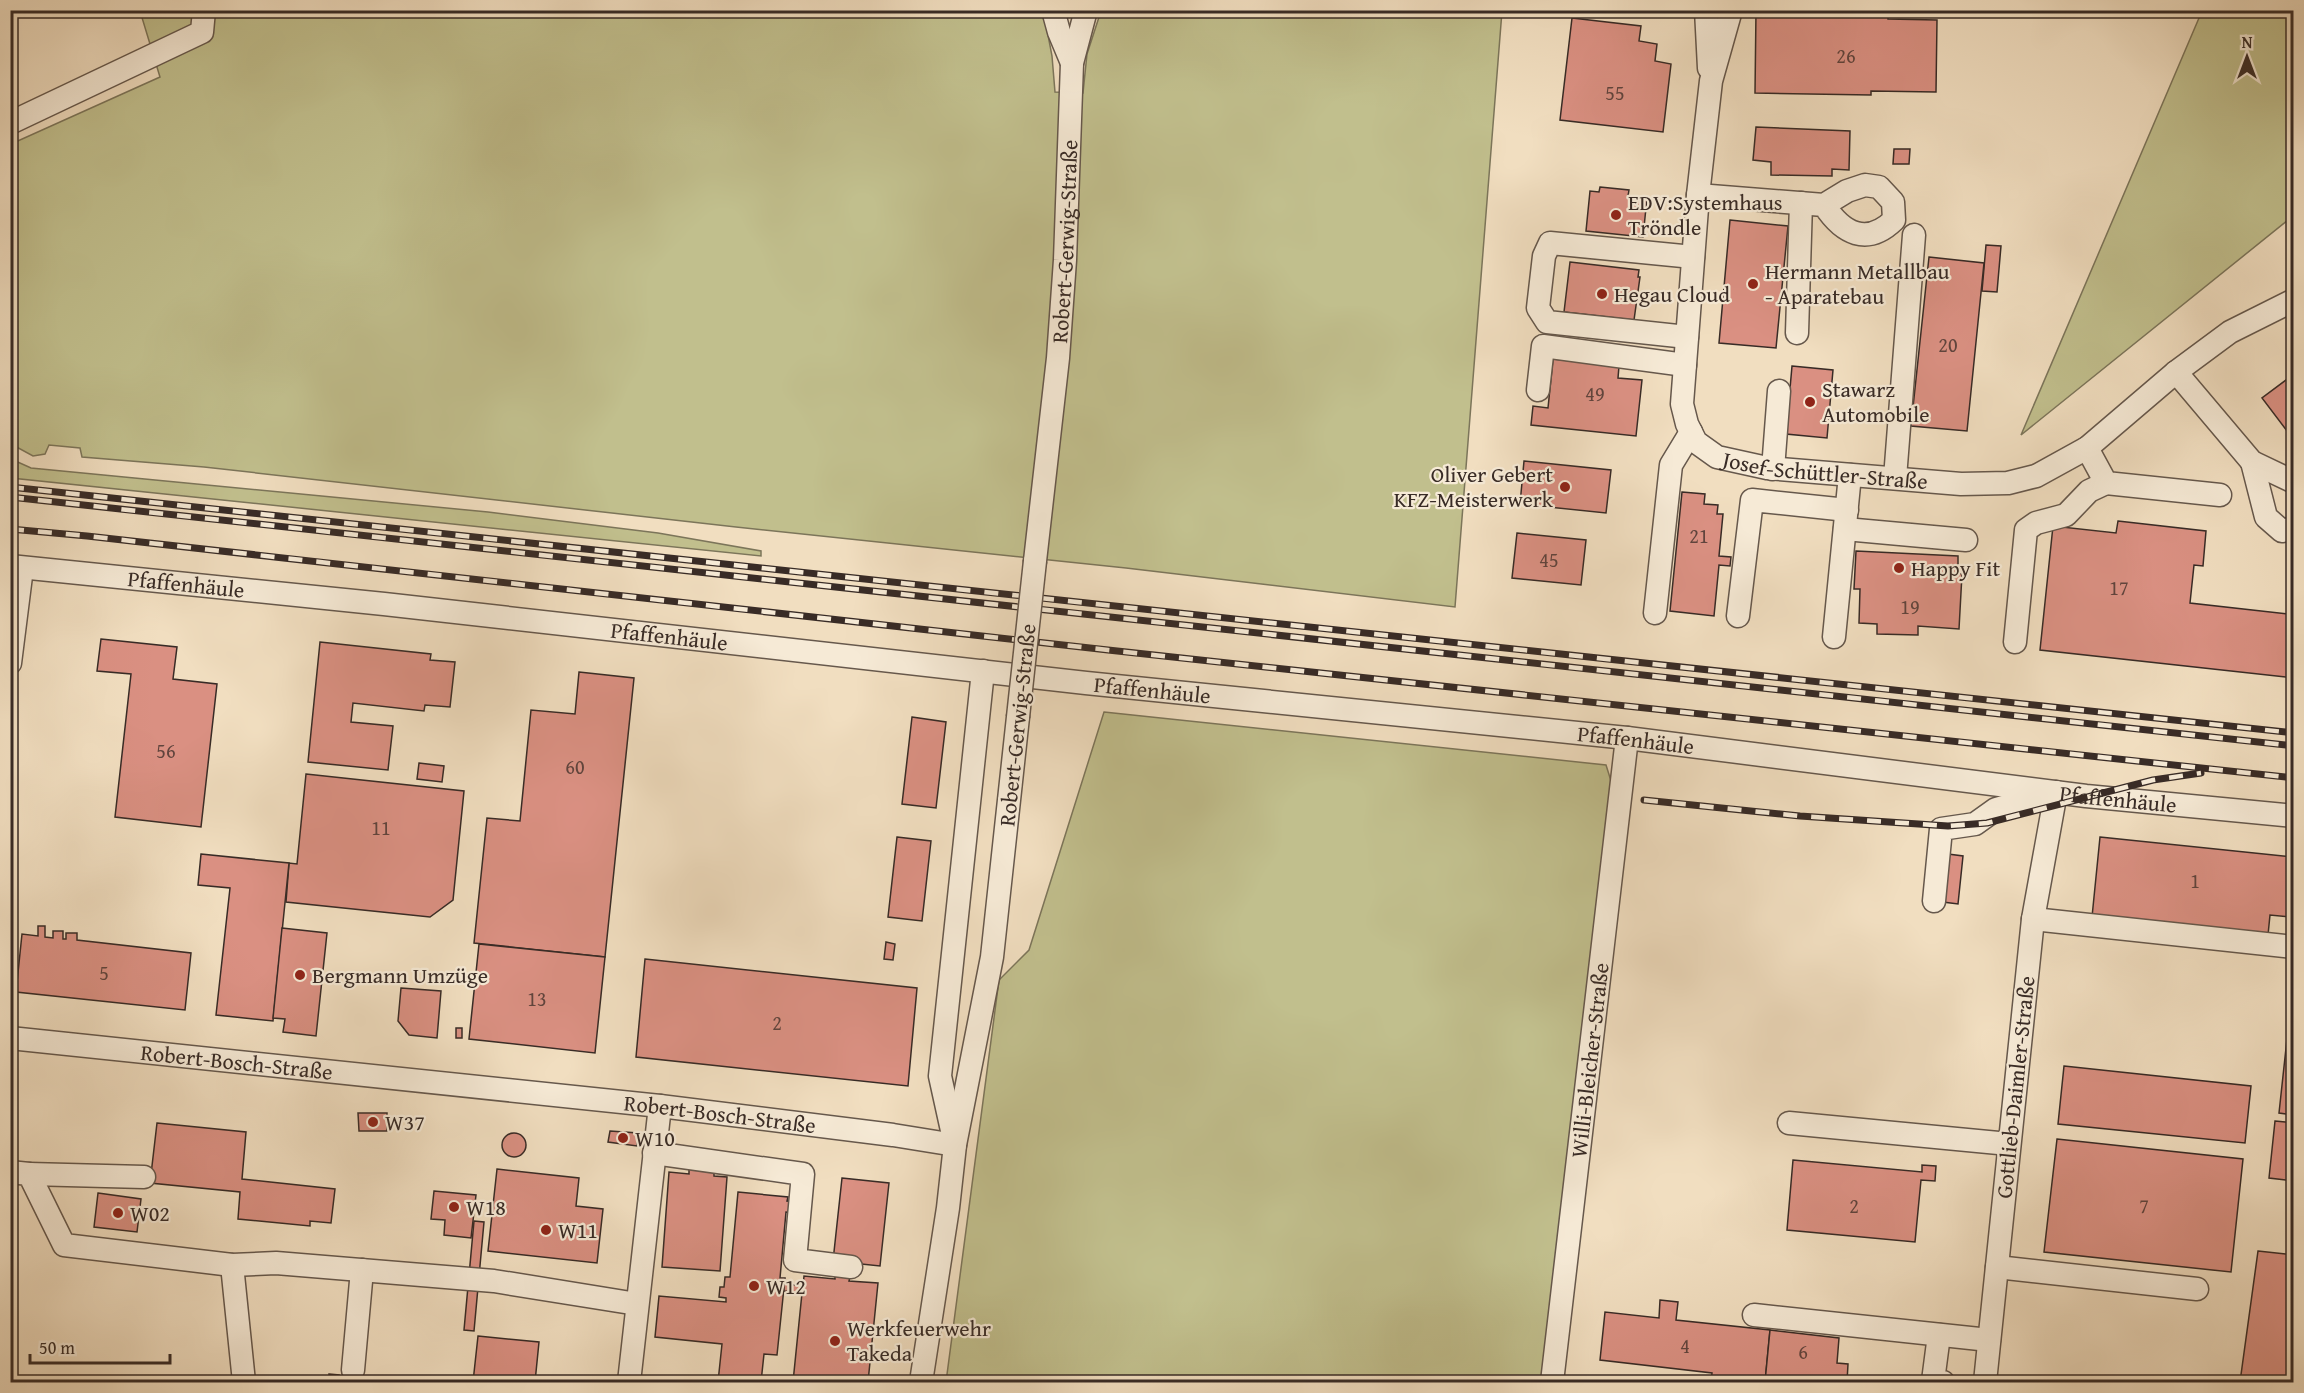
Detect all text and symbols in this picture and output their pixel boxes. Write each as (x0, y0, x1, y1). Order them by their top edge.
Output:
north arrow (2217, 27, 2277, 87)
text: N (2242, 30, 2253, 54)
house number: 26 (1836, 41, 1856, 70)
house number: 55 (1605, 78, 1625, 107)
street label: Robert-Gerwig-Straße (1043, 139, 1085, 344)
place label: EDV:Systemhaus Tröndle (1628, 186, 1783, 243)
marker: EDV:Systemhaus Tröndle (1609, 208, 1623, 222)
place label: Hermann Metallbau - Aparatebau (1765, 255, 1950, 312)
marker: Hermann Metallbau - Aparatebau (1746, 277, 1760, 291)
place label: Hegau Cloud (1614, 278, 1730, 310)
marker: Hegau Cloud (1595, 287, 1609, 301)
house number: 20 (1938, 330, 1958, 359)
place label: Stawarz Automobile (1822, 373, 1930, 430)
house number: 49 (1585, 379, 1605, 408)
marker: Stawarz Automobile (1803, 395, 1817, 409)
street label: Josef-Schüttler-Straße (1717, 442, 1929, 497)
place label: Oliver Gebert KFZ-Meisterwerk (1394, 458, 1554, 515)
marker: Oliver Gebert KFZ-Meisterwerk (1558, 480, 1572, 494)
house number: 21 (1689, 521, 1709, 550)
house number: 45 (1539, 545, 1559, 574)
place label: Happy Fit (1911, 552, 2000, 584)
marker: Happy Fit (1892, 561, 1906, 575)
street label: Pfaffenhäule (126, 562, 246, 606)
house number: 17 (2109, 573, 2129, 602)
house number: 19 (1900, 592, 1920, 621)
street label: Pfaffenhäule (609, 614, 729, 659)
street label: Robert-Gerwig-Straße (990, 622, 1044, 828)
street label: Pfaffenhäule (1092, 668, 1212, 712)
street label: Pfaffenhäule (1576, 717, 1696, 762)
house number: 56 (156, 736, 176, 765)
house number: 60 (565, 752, 585, 781)
street label: Pfaffenhäule (2058, 777, 2178, 821)
house number: 11 (371, 813, 391, 842)
house number: 1 (2190, 866, 2200, 895)
house number: 5 (99, 958, 109, 987)
place label: Bergmann Umzüge (312, 959, 488, 991)
street label: Willi-Bleicher-Straße (1562, 961, 1617, 1159)
marker: Bergmann Umzüge (293, 968, 307, 982)
street label: Gottlieb-Daimler-Straße (1987, 974, 2043, 1200)
house number: 13 (527, 984, 547, 1013)
house number: 2 (772, 1008, 782, 1037)
street label: Robert-Bosch-Straße (139, 1036, 334, 1088)
street label: Robert-Bosch-Straße (623, 1086, 818, 1141)
place label: W37 (385, 1106, 425, 1138)
marker: W37 (366, 1115, 380, 1129)
place label: W10 (635, 1122, 675, 1154)
marker: W10 (616, 1131, 630, 1145)
place label: W18 (466, 1191, 506, 1223)
house number: 2 (1849, 1191, 1859, 1220)
house number: 7 (2139, 1191, 2149, 1220)
place label: W02 (130, 1197, 170, 1229)
marker: W18 (447, 1200, 461, 1214)
marker: W02 (111, 1206, 125, 1220)
place label: W11 (558, 1214, 598, 1246)
marker: W11 (539, 1223, 553, 1237)
place label: W12 (766, 1270, 806, 1302)
marker: W12 (747, 1279, 761, 1293)
place label: Werkfeuerwehr Takeda (847, 1312, 991, 1369)
scale bar (30, 1327, 170, 1365)
house number: 4 (1680, 1331, 1690, 1360)
text: 50 m (39, 1334, 75, 1361)
marker: Werkfeuerwehr Takeda (828, 1334, 842, 1348)
house number: 6 (1798, 1337, 1808, 1366)

